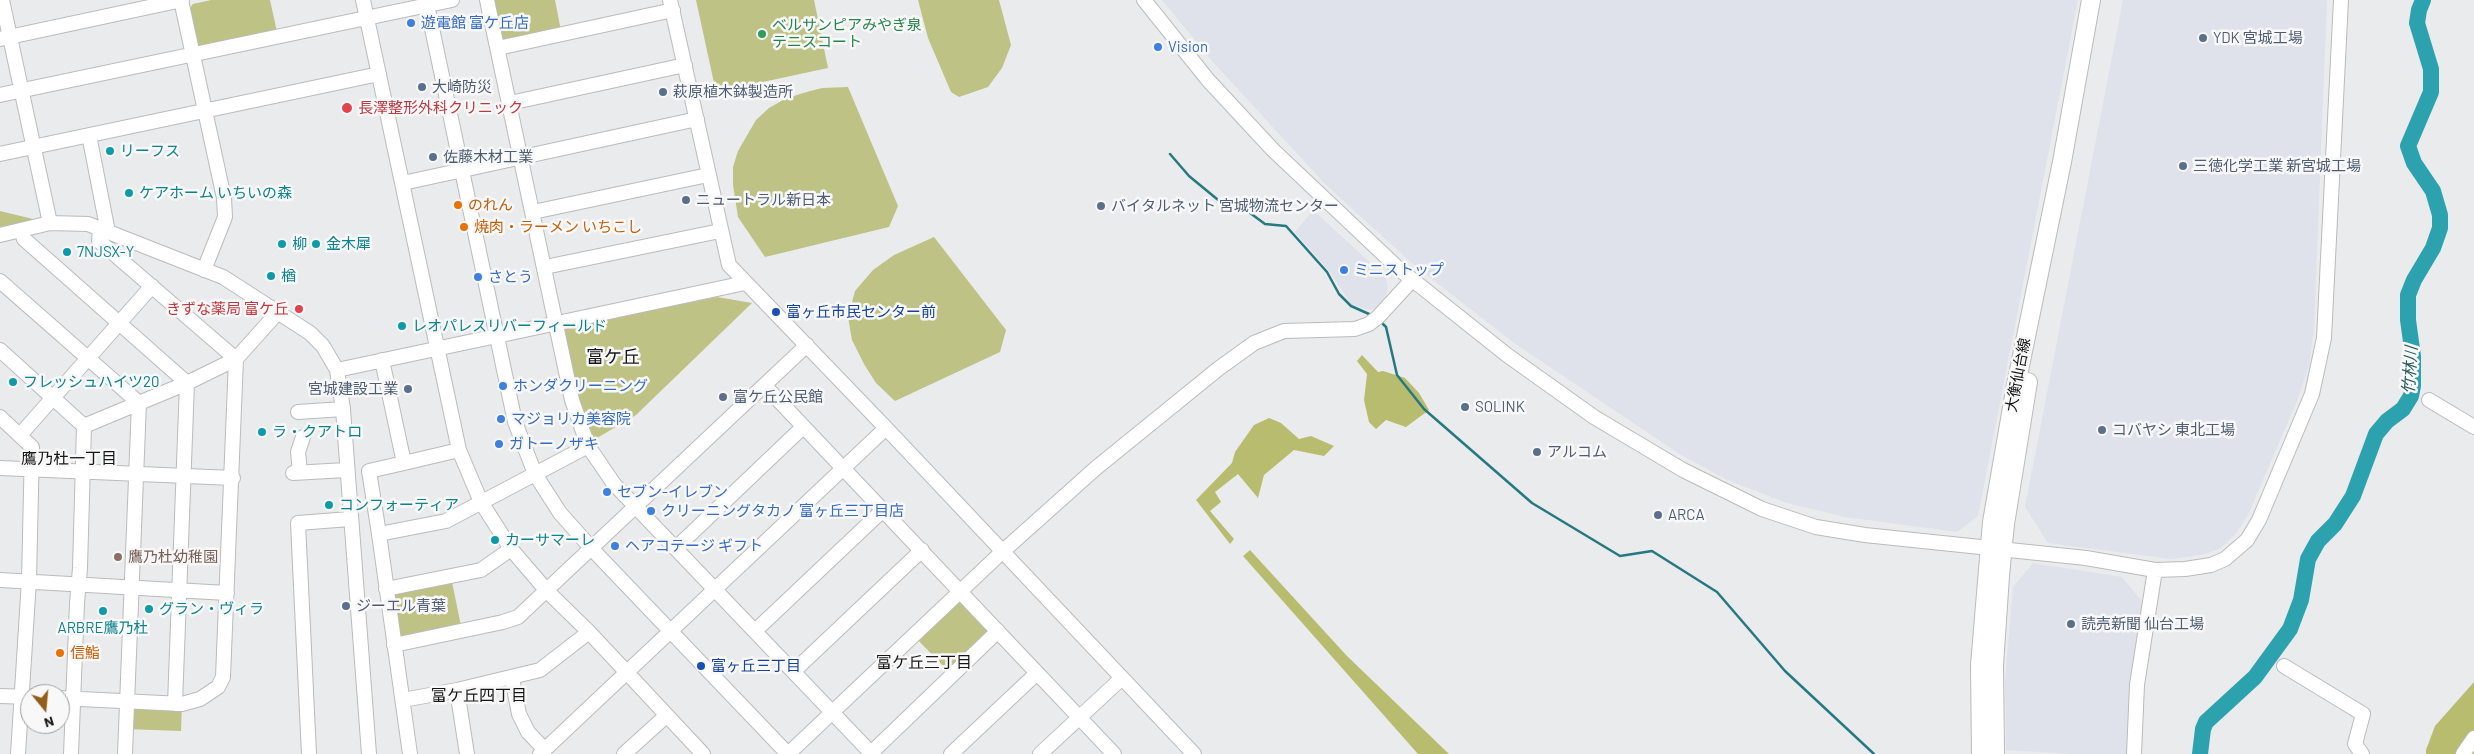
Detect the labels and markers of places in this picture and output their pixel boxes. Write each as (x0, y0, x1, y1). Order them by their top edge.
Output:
place label: 遊電館 富ケ丘店 (421, 14, 529, 32)
place label: ベルサンピアみやぎ泉 テニスコート (772, 16, 922, 51)
marker: 遊電館 富ケ丘店 (405, 17, 417, 29)
marker: ベルサンピアみやぎ泉 テニスコート (756, 28, 768, 40)
place label: YDK 宮城工場 (2213, 29, 2303, 47)
marker: YDK 宮城工場 (2197, 32, 2209, 44)
place label: Vision (1168, 38, 1208, 56)
marker: Vision (1152, 41, 1164, 53)
place label: 大崎防災 (432, 78, 492, 96)
marker: 大崎防災 (416, 81, 428, 93)
place label: 萩原植木鉢製造所 (673, 83, 793, 101)
marker: 萩原植木鉢製造所 (657, 86, 669, 98)
place label: 長澤整形外科クリニック (358, 99, 523, 117)
marker: 長澤整形外科クリニック (340, 101, 354, 115)
place label: リーフス (120, 142, 180, 160)
marker: リーフス (104, 145, 116, 157)
place label: 佐藤木材工業 (443, 148, 533, 166)
marker: 佐藤木材工業 (427, 151, 439, 163)
place label: 三徳化学工業 新宮城工場 (2193, 157, 2361, 175)
marker: 三徳化学工業 新宮城工場 (2177, 160, 2189, 172)
place label: ケアホーム いちいの森 (139, 184, 292, 202)
marker: ケアホーム いちいの森 (123, 187, 135, 199)
place label: ニュートラル新日本 (696, 191, 831, 209)
marker: ニュートラル新日本 (680, 194, 692, 206)
place label: のれん (468, 196, 513, 214)
place label: バイタルネット 宮城物流センター (1111, 197, 1339, 215)
marker: のれん (452, 199, 464, 211)
marker: バイタルネット 宮城物流センター (1095, 200, 1107, 212)
place label: 焼肉・ラーメン いちこし (474, 218, 642, 236)
marker: 焼肉・ラーメン いちこし (458, 221, 470, 233)
place label: 柳 (292, 235, 307, 253)
place label: 金木犀 (326, 235, 371, 253)
marker: 柳 (276, 238, 288, 250)
marker: 金木犀 (310, 238, 322, 250)
place label: 7NJSX-Y (77, 243, 134, 261)
marker: 7NJSX-Y (61, 246, 73, 258)
place label: ミニストップ (1354, 261, 1444, 279)
marker: ミニストップ (1338, 264, 1350, 276)
place label: 楢 (281, 267, 296, 285)
place label: さとう (488, 268, 533, 286)
marker: 楢 (265, 270, 277, 282)
marker: さとう (472, 271, 484, 283)
place label: きずな薬局 富ケ丘 (166, 300, 289, 318)
marker: きずな薬局 富ケ丘 (293, 303, 305, 315)
place label: 富ヶ丘市民センター前 (786, 303, 936, 321)
marker: 富ヶ丘市民センター前 (770, 306, 782, 318)
place label: レオパレスリバーフィールド (412, 317, 607, 335)
marker: レオパレスリバーフィールド (396, 320, 408, 332)
place label: フレッシュハイツ20 (23, 373, 160, 391)
marker: フレッシュハイツ20 (7, 376, 19, 388)
place label: ホンダクリーニング (513, 377, 648, 395)
place label: 宮城建設工業 (308, 380, 398, 398)
marker: ホンダクリーニング (497, 380, 509, 392)
marker: 宮城建設工業 (402, 383, 414, 395)
place label: 富ケ丘公民館 (733, 388, 823, 406)
marker: 富ケ丘公民館 (717, 391, 729, 403)
place label: SOLINK (1475, 398, 1525, 416)
marker: SOLINK (1459, 401, 1471, 413)
place label: マジョリカ美容院 (511, 410, 631, 428)
marker: マジョリカ美容院 (495, 413, 507, 425)
place label: コバヤシ 東北工場 (2112, 421, 2235, 439)
place label: ラ・クアトロ (272, 423, 362, 441)
marker: コバヤシ 東北工場 (2096, 424, 2108, 436)
marker: ラ・クアトロ (256, 426, 268, 438)
place label: ガトーノザキ (509, 435, 599, 453)
marker: ガトーノザキ (493, 438, 505, 450)
place label: アルコム (1547, 443, 1607, 461)
marker: アルコム (1531, 446, 1543, 458)
place label: セブン-イレブン (617, 483, 728, 501)
marker: セブン-イレブン (601, 486, 613, 498)
place label: コンフォーティア (339, 496, 459, 514)
marker: コンフォーティア (323, 499, 335, 511)
place label: クリーニングタカノ 富ヶ丘三丁目店 (661, 502, 904, 520)
marker: クリーニングタカノ 富ヶ丘三丁目店 (645, 505, 657, 517)
place label: ARCA (1668, 506, 1704, 524)
marker: ARCA (1652, 509, 1664, 521)
place label: カーサマーレ (505, 531, 595, 549)
marker: カーサマーレ (489, 534, 501, 546)
place label: ヘアコテージ ギフト (625, 537, 763, 555)
marker: ヘアコテージ ギフト (609, 540, 621, 552)
place label: 鷹乃杜幼稚園 (128, 548, 218, 566)
marker: 鷹乃杜幼稚園 (112, 551, 124, 563)
place label: ジーエル青葉 (356, 597, 446, 615)
place label: グラン・ヴィラ (159, 600, 264, 618)
marker: ジーエル青葉 (340, 600, 352, 612)
marker: グラン・ヴィラ (143, 603, 155, 615)
marker: ARBRE鷹乃杜 (97, 605, 109, 617)
place label: 読売新聞 仙台工場 (2081, 615, 2204, 633)
marker: 読売新聞 仙台工場 (2065, 618, 2077, 630)
place label: ARBRE鷹乃杜 (58, 619, 148, 637)
place label: 信鮨 (70, 644, 100, 662)
marker: 信鮨 (54, 647, 66, 659)
place label: 富ヶ丘三丁目 (711, 657, 801, 675)
marker: 富ヶ丘三丁目 (695, 660, 707, 672)

